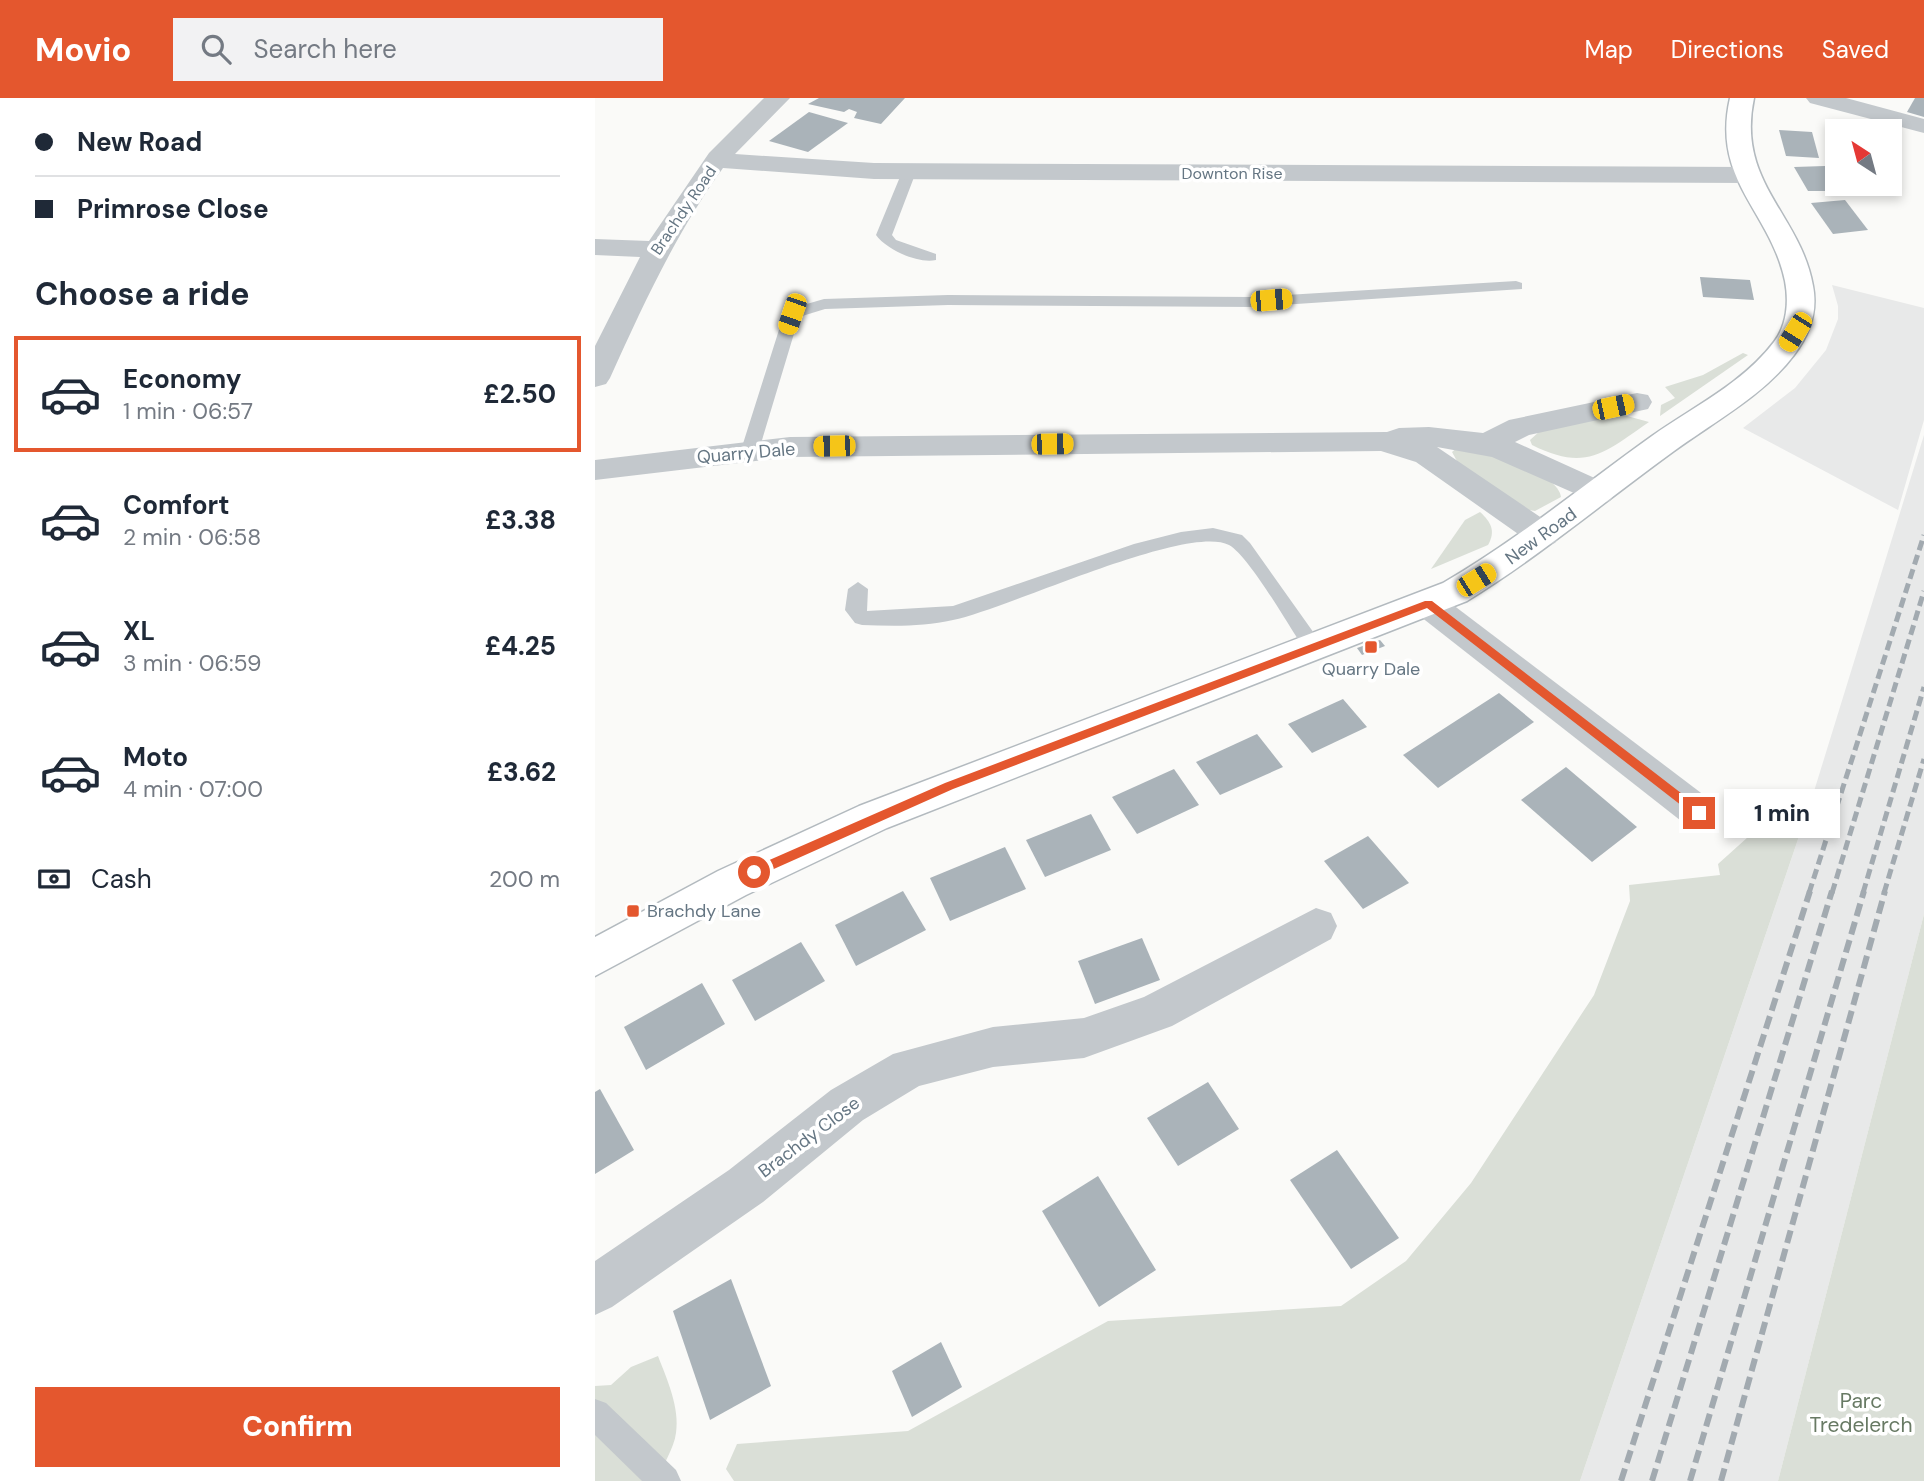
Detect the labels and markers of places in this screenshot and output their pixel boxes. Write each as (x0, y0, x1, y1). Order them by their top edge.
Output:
marker: Quarry Dale (1363, 639, 1379, 655)
place label: Quarry Dale (1322, 657, 1420, 681)
place label: Brachdy Lane (647, 899, 761, 923)
marker: Brachdy Lane (625, 903, 641, 919)

